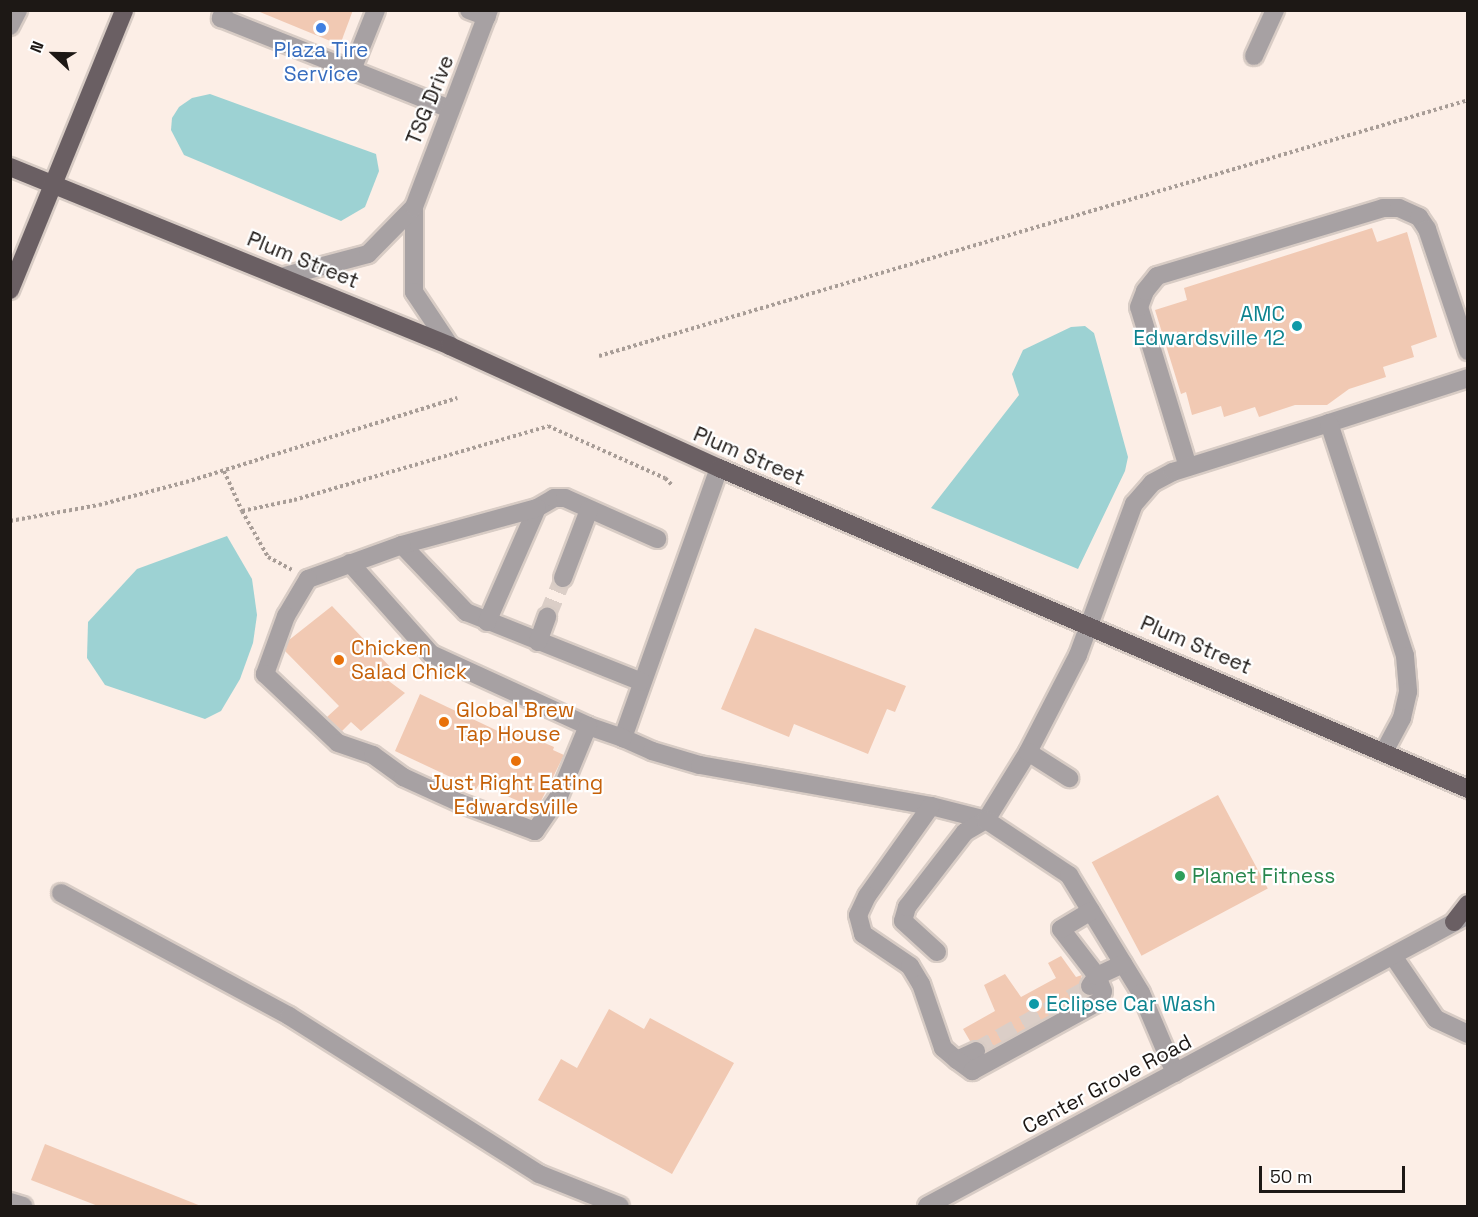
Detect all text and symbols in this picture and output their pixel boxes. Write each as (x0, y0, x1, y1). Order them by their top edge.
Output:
marker: Plaza Tire Service (314, 21, 328, 35)
north arrow (24, 24, 84, 84)
place label: Plaza Tire Service (273, 37, 369, 87)
text: N (25, 38, 49, 56)
street label: TSG Drive (401, 52, 459, 148)
street label: Plum Street (243, 226, 363, 294)
place label: AMC Edwardsville 12 (1133, 301, 1285, 351)
marker: AMC Edwardsville 12 (1290, 319, 1304, 333)
street label: Plum Street (690, 421, 808, 491)
street label: Plum Street (1137, 610, 1255, 680)
place label: Chicken Salad Chick (351, 635, 467, 685)
marker: Chicken Salad Chick (332, 653, 346, 667)
place label: Global Brew Tap House (456, 697, 575, 747)
marker: Global Brew Tap House (437, 715, 451, 729)
marker: Just Right Eating Edwardsville (509, 754, 523, 768)
place label: Just Right Eating Edwardsville (429, 770, 603, 820)
place label: Planet Fitness (1192, 863, 1335, 889)
marker: Planet Fitness (1173, 869, 1187, 883)
place label: Eclipse Car Wash (1046, 991, 1216, 1017)
marker: Eclipse Car Wash (1027, 997, 1041, 1011)
street label: Center Grove Road (1018, 1029, 1196, 1139)
scale bar (1262, 1154, 1408, 1192)
text: 50 m (1270, 1165, 1312, 1188)

